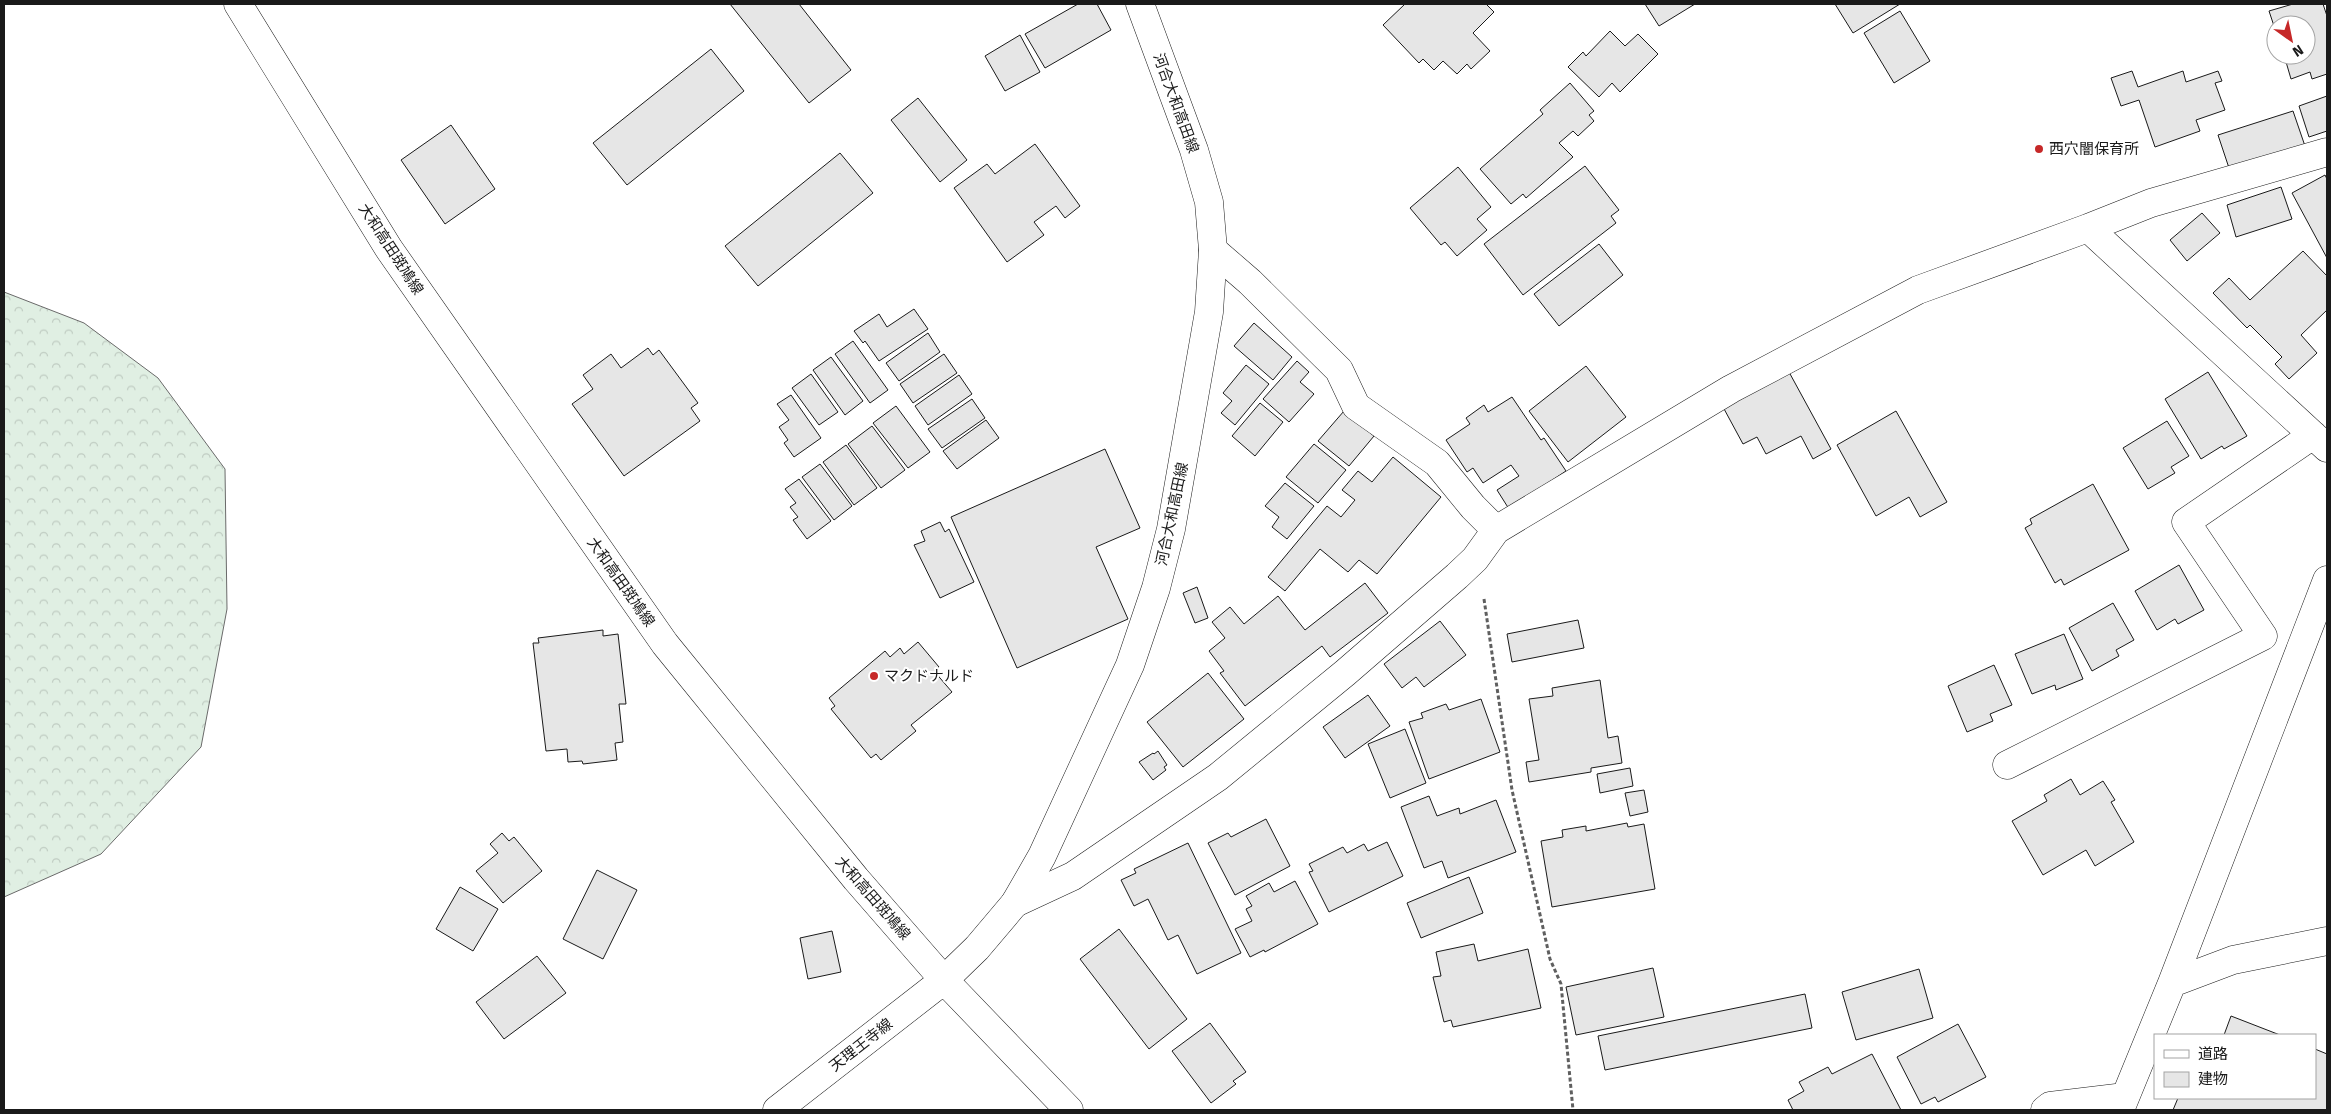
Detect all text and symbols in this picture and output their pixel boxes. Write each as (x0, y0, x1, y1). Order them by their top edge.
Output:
north arrow (2266, 15, 2316, 65)
text: N (2289, 41, 2306, 60)
street label: 河合大和高田線 (1150, 51, 1202, 155)
place label: 西穴闇保育所 (2049, 140, 2139, 158)
marker: 西穴闇保育所 (2033, 143, 2045, 155)
street label: 大和高田斑鳩線 (355, 200, 427, 298)
street label: 河合大和高田線 (1152, 461, 1192, 567)
street label: 大和高田斑鳩線 (584, 534, 658, 630)
place label: マクドナルド (884, 667, 974, 685)
marker: マクドナルド (868, 670, 880, 682)
street label: 大和高田斑鳩線 (832, 852, 914, 944)
street label: 天理王寺線 (826, 1015, 896, 1075)
legend (2154, 1034, 2316, 1099)
text: 道路 (2198, 1045, 2228, 1063)
text: 建物 (2198, 1070, 2228, 1088)

